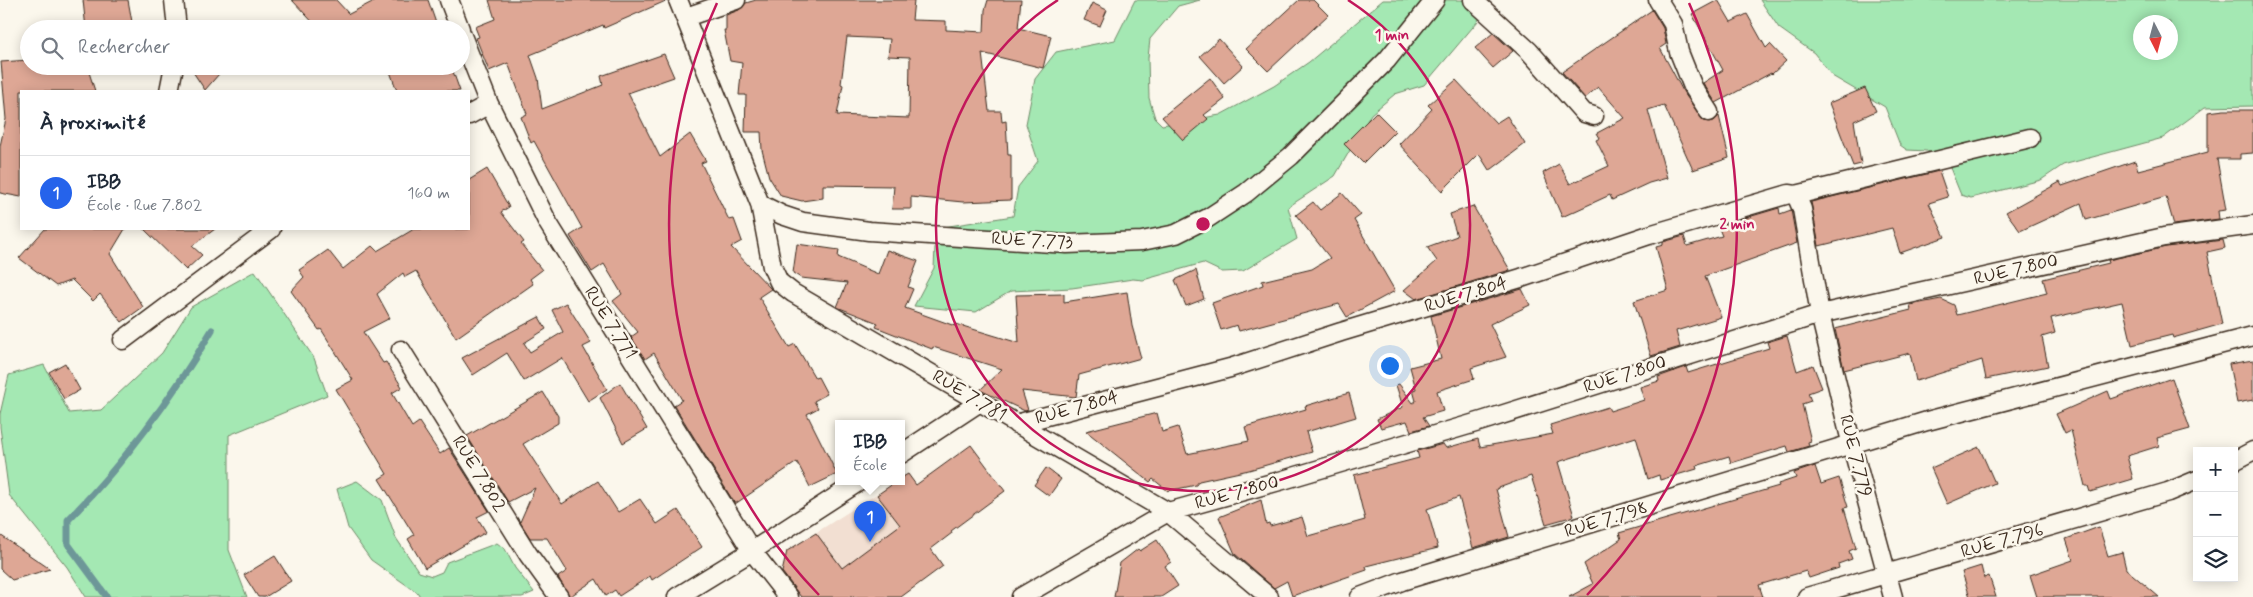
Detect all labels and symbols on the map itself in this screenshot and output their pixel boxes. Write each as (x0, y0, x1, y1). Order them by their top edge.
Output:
north arrow (2133, 15, 2178, 60)
text: 1 min (1375, 26, 1409, 46)
centre of rings (1194, 215, 1212, 233)
text: 2 min (1719, 215, 1755, 235)
street label: RUE 7.773 (991, 227, 1073, 255)
street label: RUE 7.800 (1972, 249, 2060, 291)
street label: RUE 7.804 (1422, 271, 1511, 319)
street label: RUE 7.771 (578, 282, 642, 364)
street label: RUE 7.800 (1581, 350, 1669, 400)
your location (1377, 353, 1403, 379)
street label: RUE 7.781 (928, 365, 1010, 427)
street label: RUE 7.804 (1033, 385, 1122, 431)
street label: RUE 7.779 (1833, 412, 1877, 500)
street label: RUE 7.802 (446, 431, 512, 517)
street label: RUE 7.800 (1192, 470, 1282, 516)
street label: RUE 7.798 (1561, 496, 1651, 544)
pin: 1 (854, 501, 886, 542)
street label: RUE 7.796 (1958, 518, 2046, 564)

